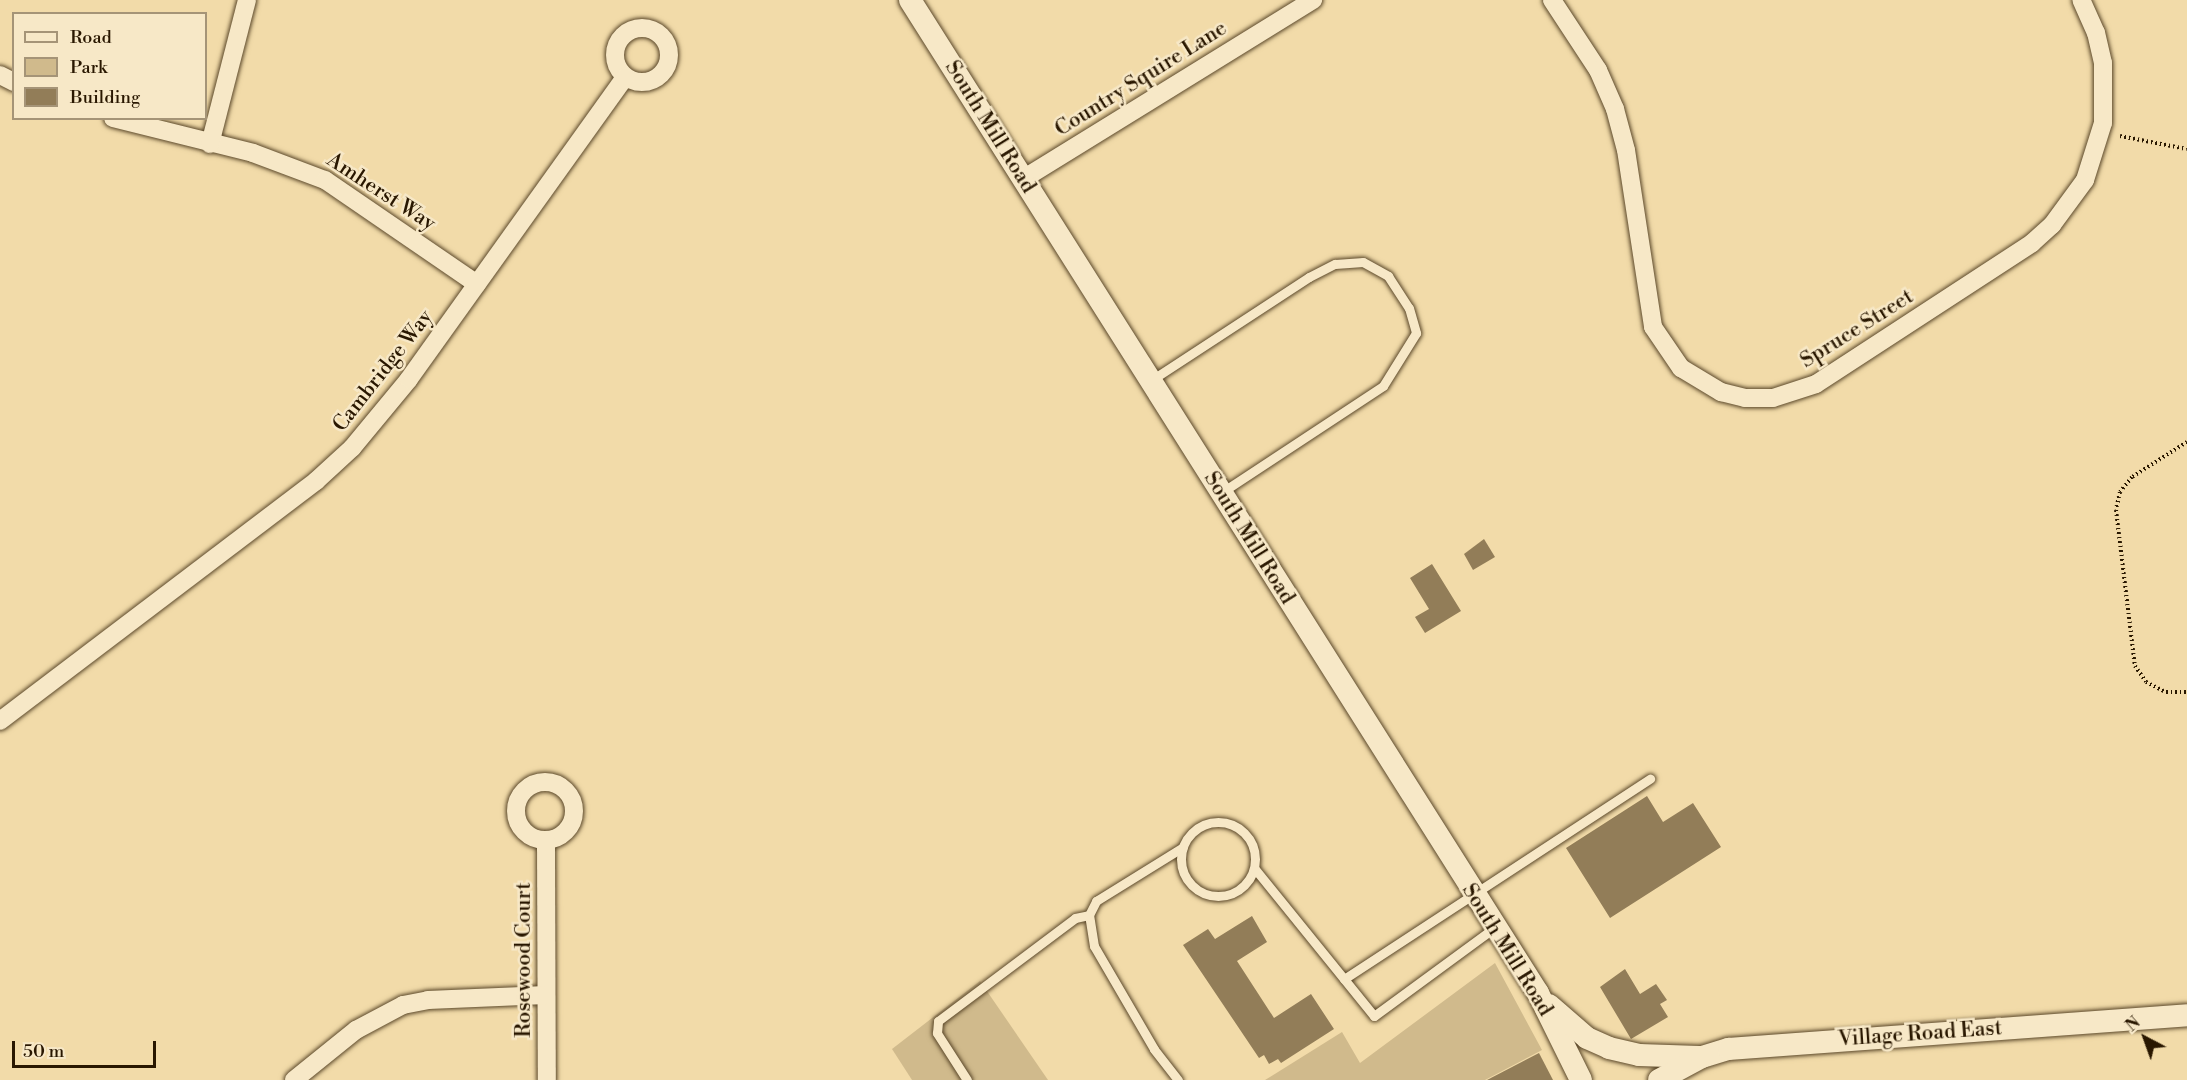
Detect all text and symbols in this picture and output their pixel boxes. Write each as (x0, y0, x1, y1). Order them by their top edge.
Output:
legend (12, 12, 207, 120)
street label: Country Squire Lane (1050, 16, 1232, 142)
text: Road (70, 26, 112, 49)
text: Park (70, 56, 107, 79)
street label: South Mill Road (939, 56, 1041, 198)
text: Building (70, 86, 140, 109)
street label: Amherst Way (322, 148, 440, 236)
street label: Spruce Street (1796, 284, 1918, 374)
street label: Cambridge Way (328, 305, 438, 437)
street label: South Mill Road (1198, 467, 1300, 609)
street label: South Mill Road (1456, 879, 1558, 1021)
street label: Rosewood Court (511, 882, 537, 1038)
north arrow (2115, 1008, 2175, 1068)
text: N (2122, 1013, 2145, 1036)
street label: Village Road East (1837, 1016, 2003, 1052)
scale bar (15, 1029, 159, 1067)
text: 50 m (23, 1040, 64, 1063)

